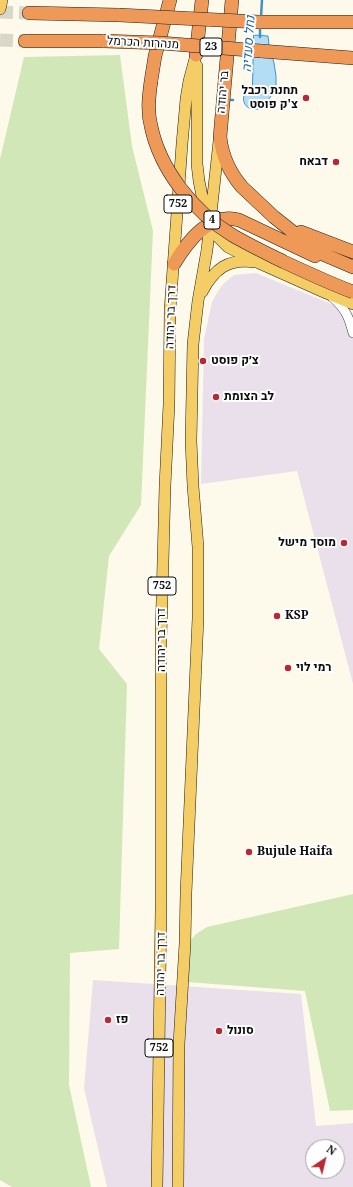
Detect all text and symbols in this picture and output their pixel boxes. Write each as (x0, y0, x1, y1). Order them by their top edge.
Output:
water label: נחל סעדיה (239, 15, 259, 73)
street label: מנהרות הכרמל (107, 34, 179, 52)
road number: 23 (200, 38, 222, 56)
street label: בר יהודה (214, 70, 232, 114)
place label: תחנת רכבל צ'ק פוסט (242, 84, 298, 112)
marker: תחנת רכבל צ'ק פוסט (301, 93, 311, 103)
place label: דבאח (299, 155, 328, 169)
marker: דבאח (331, 157, 341, 167)
road number: 752 (164, 195, 192, 213)
road number: 4 (204, 211, 220, 229)
street label: דרך בר יהודה (163, 285, 179, 349)
place label: צ׳ק פוסט (211, 354, 259, 368)
marker: צ׳ק פוסט (198, 356, 208, 366)
place label: לב הצומת (224, 390, 274, 404)
marker: לב הצומת (211, 392, 221, 402)
place label: מוסך מישל (278, 536, 336, 550)
marker: מוסך מישל (339, 538, 349, 548)
road number: 752 (148, 577, 176, 595)
street label: דרך בר יהודה (155, 608, 169, 672)
place label: KSP (285, 609, 308, 623)
marker: KSP (272, 611, 282, 621)
place label: רמי לוי (296, 661, 331, 675)
marker: רמי לוי (283, 663, 293, 673)
place label: Bujule Haifa (257, 845, 333, 859)
marker: Bujule Haifa (244, 847, 254, 857)
street label: דרך בר יהודה (153, 932, 169, 996)
place label: פז (116, 1013, 129, 1027)
marker: פז (103, 1015, 113, 1025)
place label: סונול (227, 1024, 254, 1038)
marker: סונול (214, 1026, 224, 1036)
road number: 752 (145, 1039, 173, 1057)
north arrow (305, 1139, 345, 1179)
text: N (324, 1141, 339, 1158)

